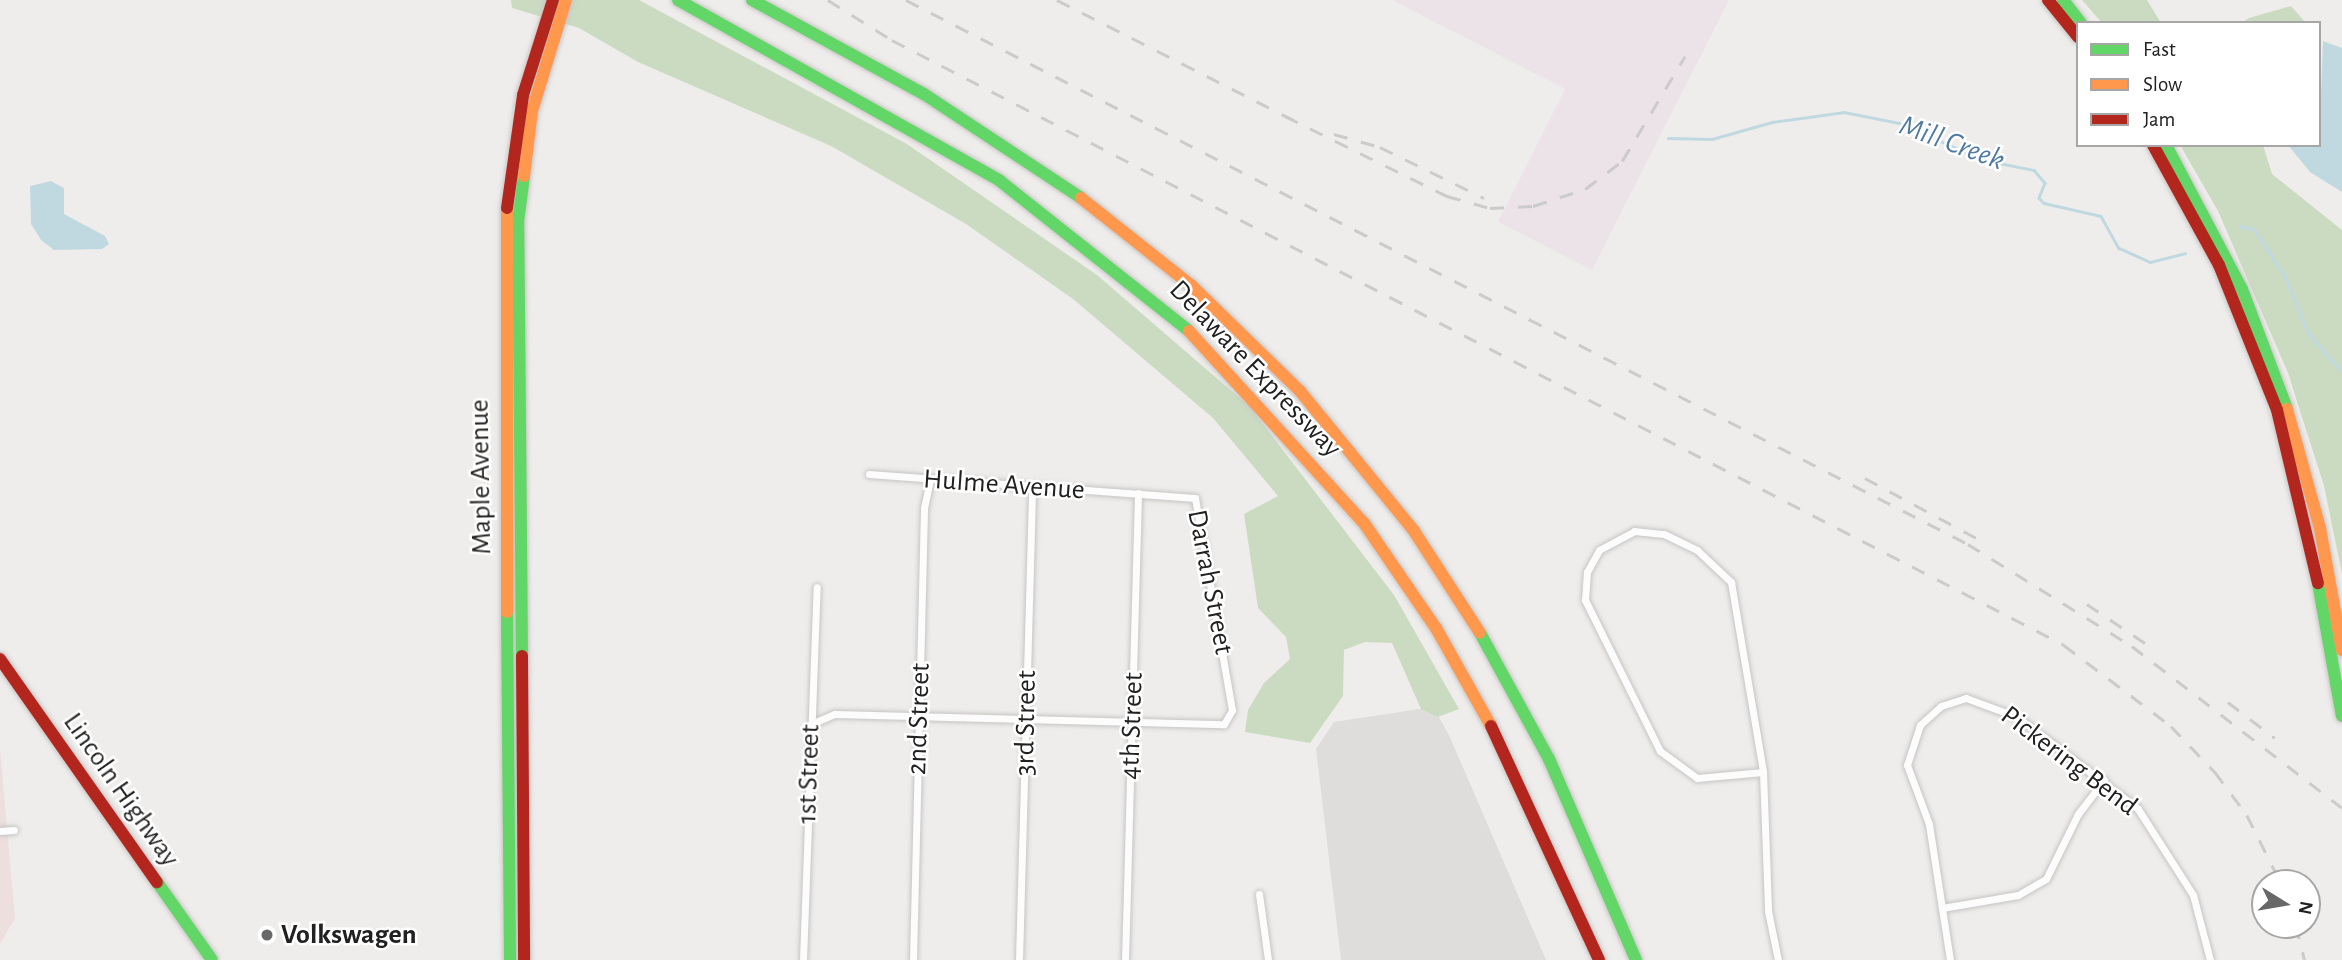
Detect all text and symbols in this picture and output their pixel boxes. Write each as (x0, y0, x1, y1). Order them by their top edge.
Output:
legend (2076, 21, 2321, 147)
text: Fast (2143, 39, 2176, 60)
text: Slow (2143, 74, 2182, 95)
water label: Mill Creek (1895, 107, 2009, 179)
text: Jam (2143, 109, 2175, 130)
street label: Delaware Expressway (1162, 273, 1348, 465)
street label: Maple Avenue (463, 399, 499, 555)
street label: Hulme Avenue (922, 463, 1086, 507)
street label: Darrah Street (1180, 507, 1240, 657)
street label: 2nd Street (900, 662, 938, 776)
street label: 3rd Street (1008, 670, 1044, 776)
street label: 4th Street (1113, 672, 1151, 780)
street label: Pickering Bend (1994, 699, 2144, 823)
street label: Lincoln Highway (56, 707, 186, 873)
street label: 1st Street (790, 724, 828, 824)
north arrow (2251, 869, 2321, 939)
text: N (2295, 899, 2316, 916)
place label: Volkswagen (281, 918, 416, 952)
marker: Volkswagen (259, 927, 275, 943)

